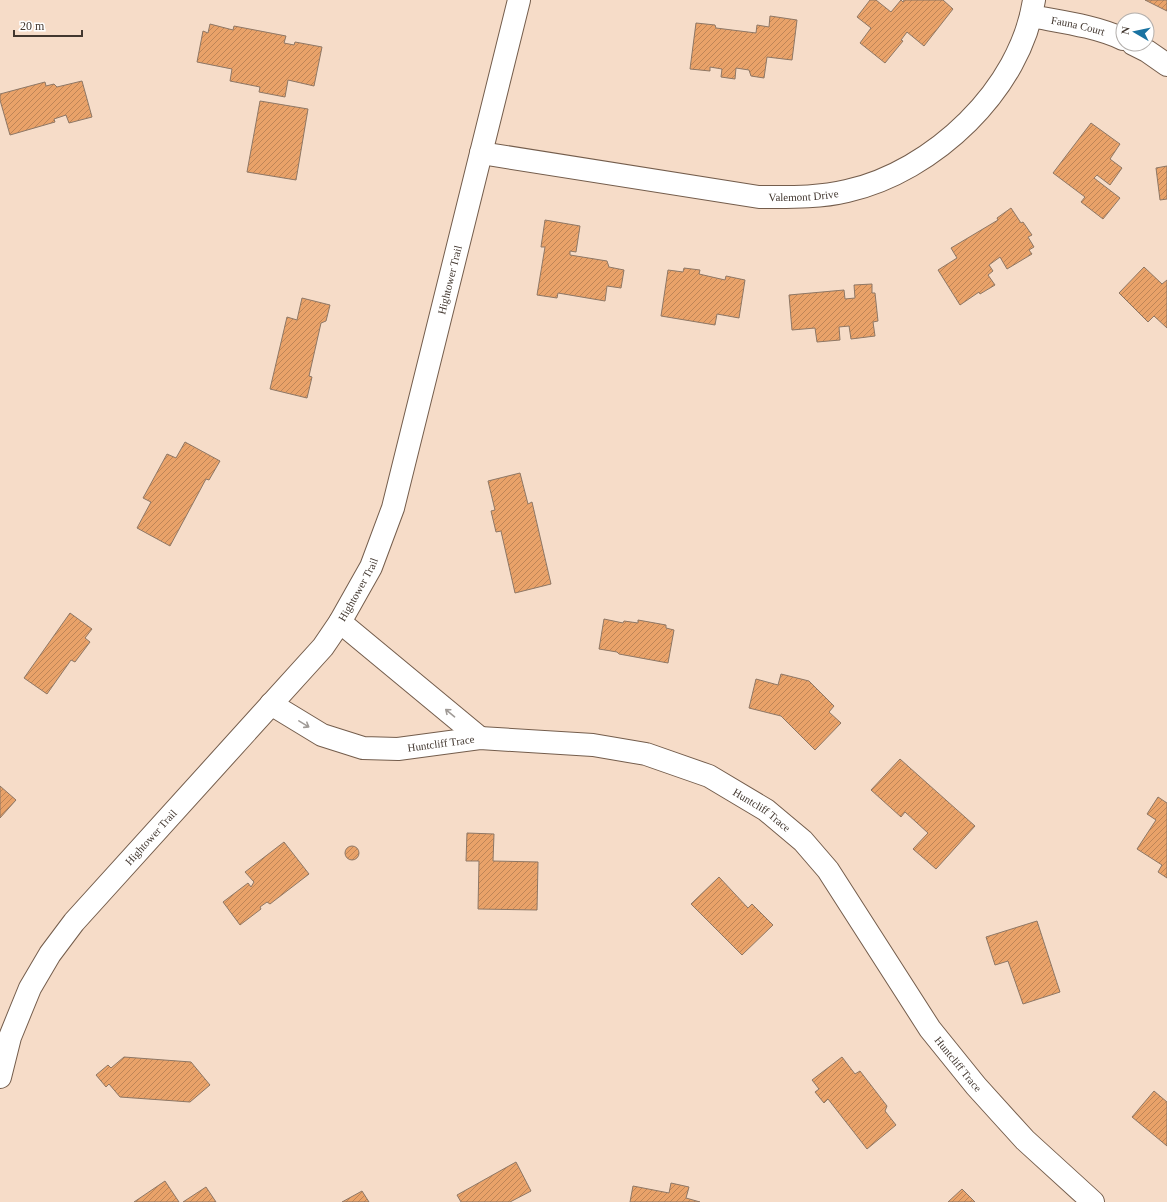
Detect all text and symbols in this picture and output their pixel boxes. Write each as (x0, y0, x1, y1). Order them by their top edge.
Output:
scale bar (14, 12, 82, 38)
north arrow (1115, 12, 1155, 52)
street label: Fauna Court (1050, 14, 1106, 38)
text: 20 m (20, 19, 45, 33)
text: N (1119, 26, 1132, 35)
street label: Valemont Drive (769, 187, 839, 203)
street label: Hightower Trail (435, 244, 464, 316)
street label: Hightower Trail (336, 556, 380, 623)
one-way arrow (445, 709, 455, 718)
one-way arrow (298, 721, 310, 729)
street label: Huntcliff Trace (407, 733, 475, 754)
street label: Huntcliff Trace (731, 786, 793, 834)
street label: Hightower Trail (123, 807, 179, 867)
street label: Huntcliff Trace (932, 1034, 984, 1094)

